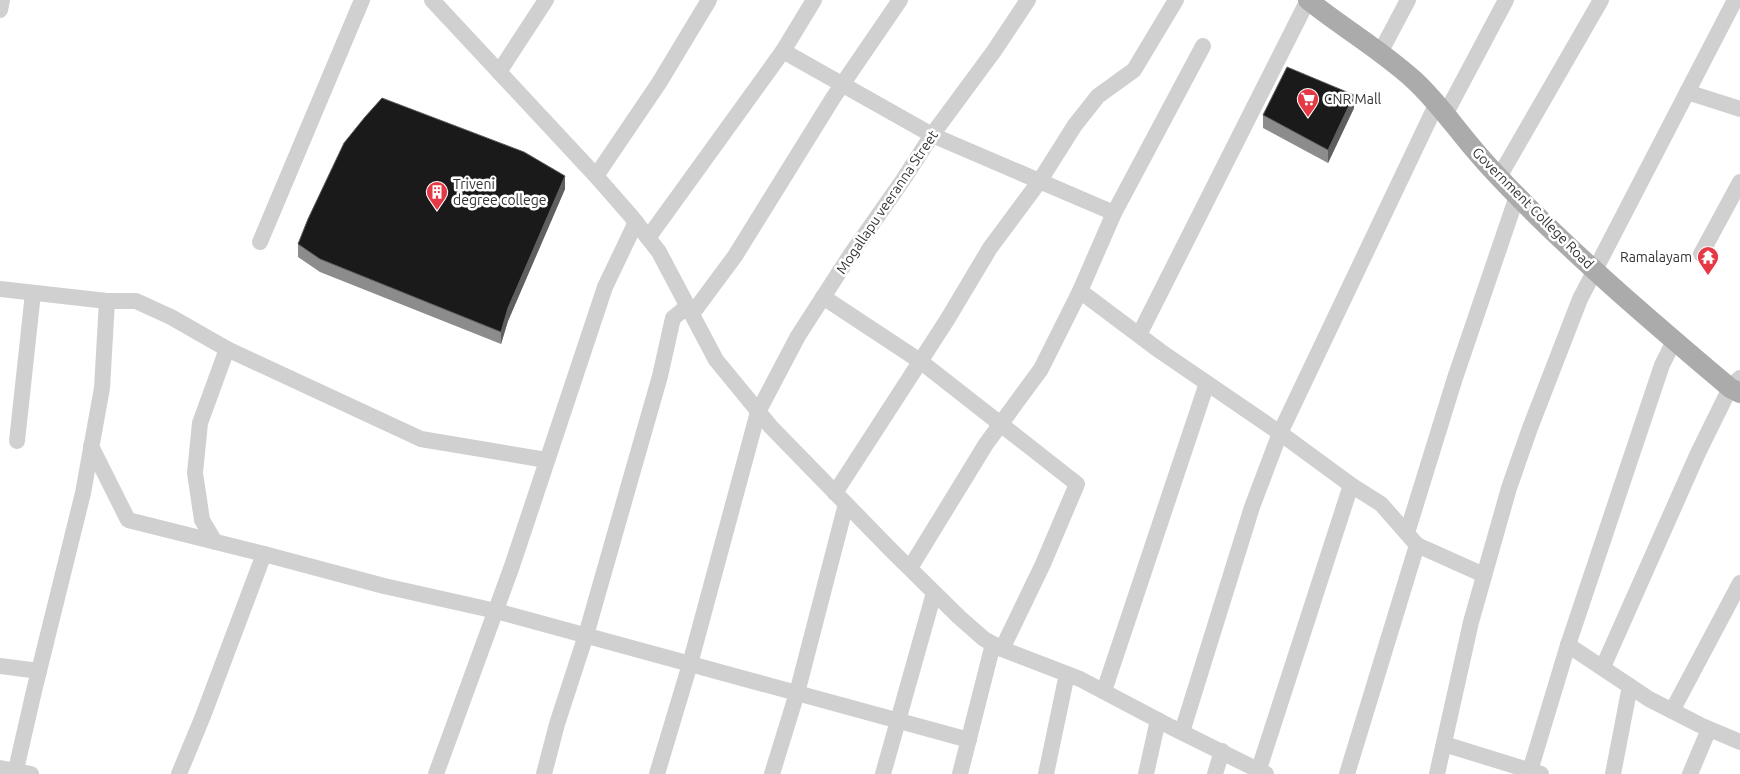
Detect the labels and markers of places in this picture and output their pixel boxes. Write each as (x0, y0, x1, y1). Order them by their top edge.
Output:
supermarket icon: CNR Mall (1296, 87, 1320, 118)
place label: CNR Mall (1324, 91, 1382, 107)
place label: Triveni degree college (453, 176, 546, 208)
building icon: Triveni degree college (425, 180, 449, 211)
temple icon: Ramalayam (1696, 245, 1720, 276)
place label: Ramalayam (1620, 249, 1692, 265)

